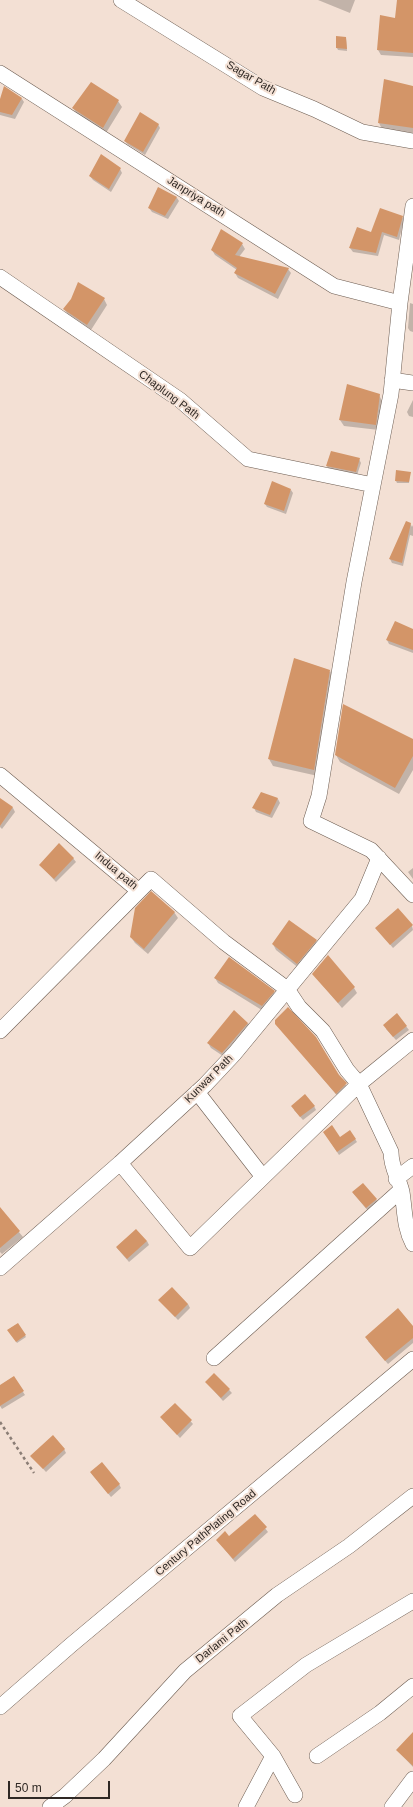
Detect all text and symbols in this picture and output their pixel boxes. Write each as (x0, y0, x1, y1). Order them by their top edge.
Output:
street label: Sagar Path (224, 59, 278, 97)
street label: Janpriya path (164, 174, 228, 220)
street label: Chaplung Path (136, 368, 202, 422)
street label: Indua path (92, 849, 140, 893)
street label: Kunwar Path (182, 1052, 236, 1106)
street label: Century PathPlating Road (153, 1487, 259, 1579)
street label: Darlami Path (193, 1616, 251, 1666)
scale bar (10, 1773, 112, 1799)
text: 50 m (15, 1781, 42, 1795)

